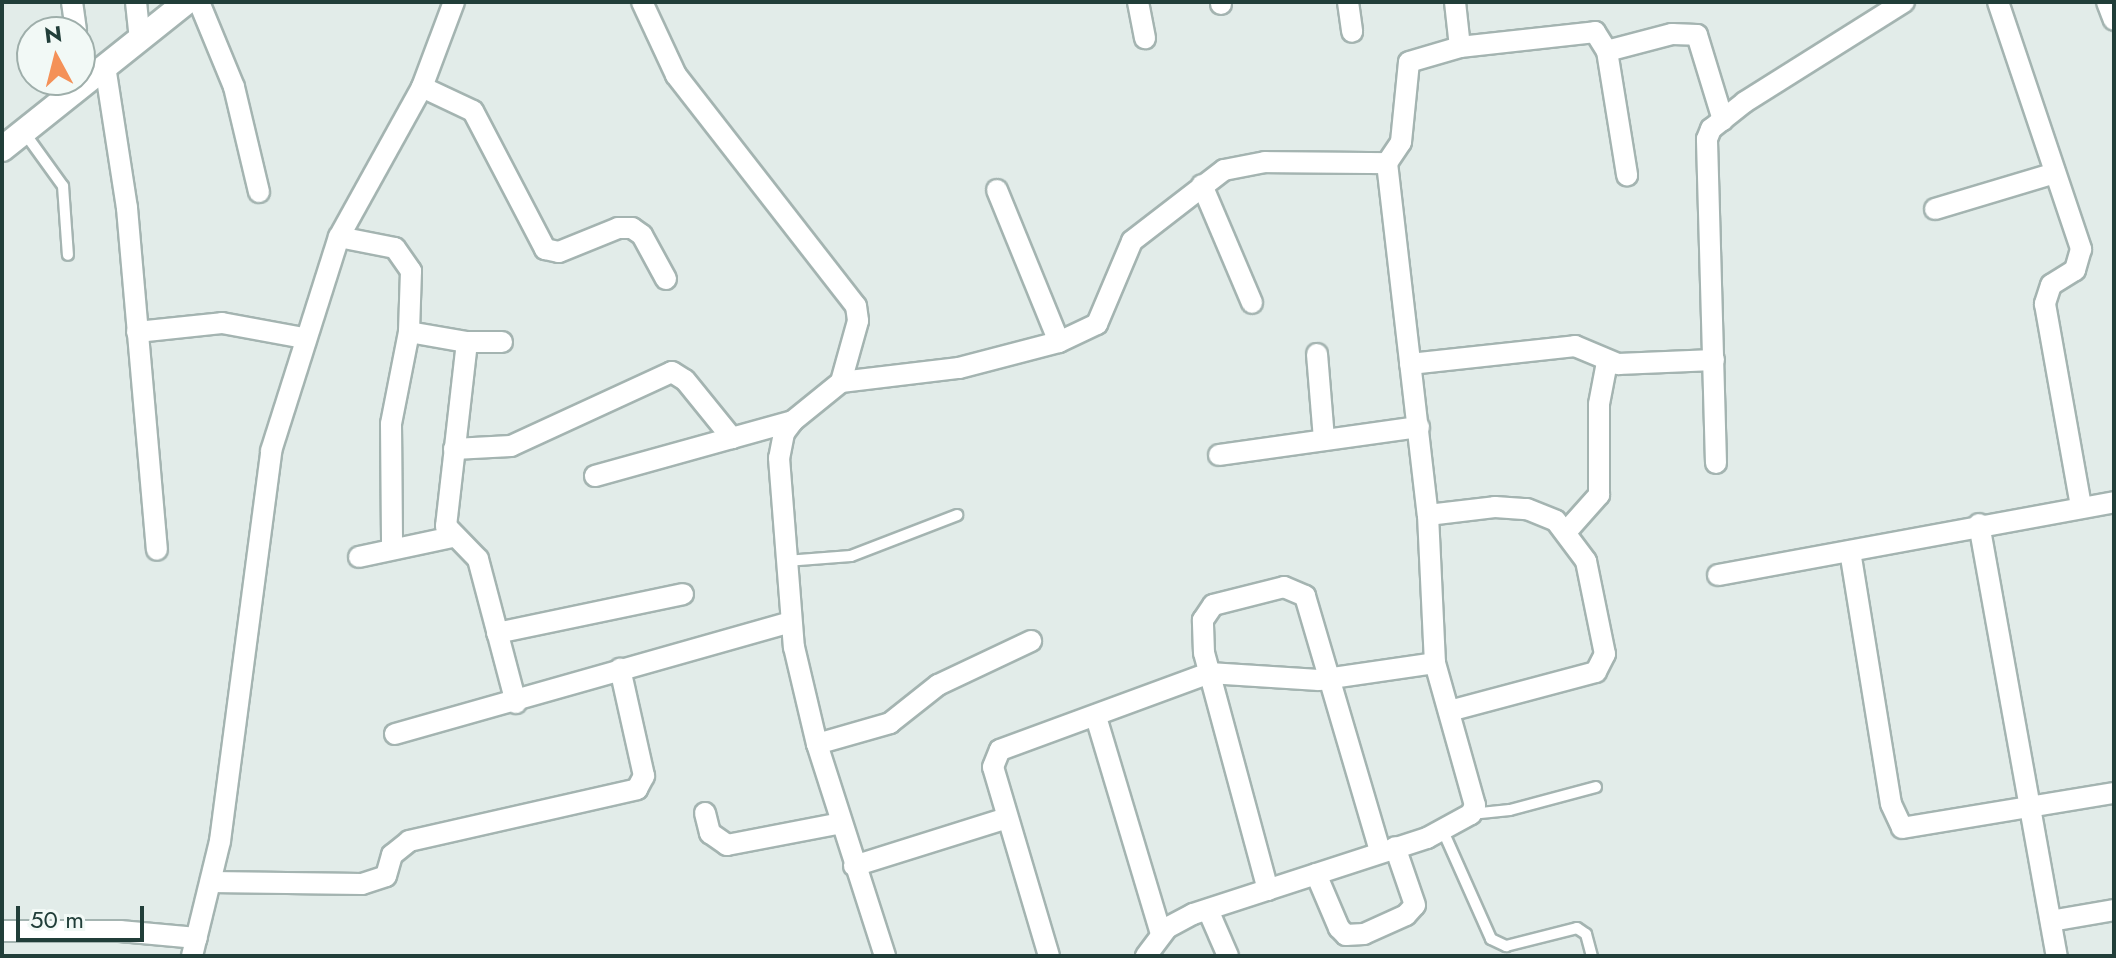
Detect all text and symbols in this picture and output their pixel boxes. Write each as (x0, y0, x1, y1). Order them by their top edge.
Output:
north arrow (16, 16, 96, 96)
text: N (43, 17, 64, 51)
scale bar (20, 890, 148, 940)
text: 50 m (30, 902, 84, 937)

